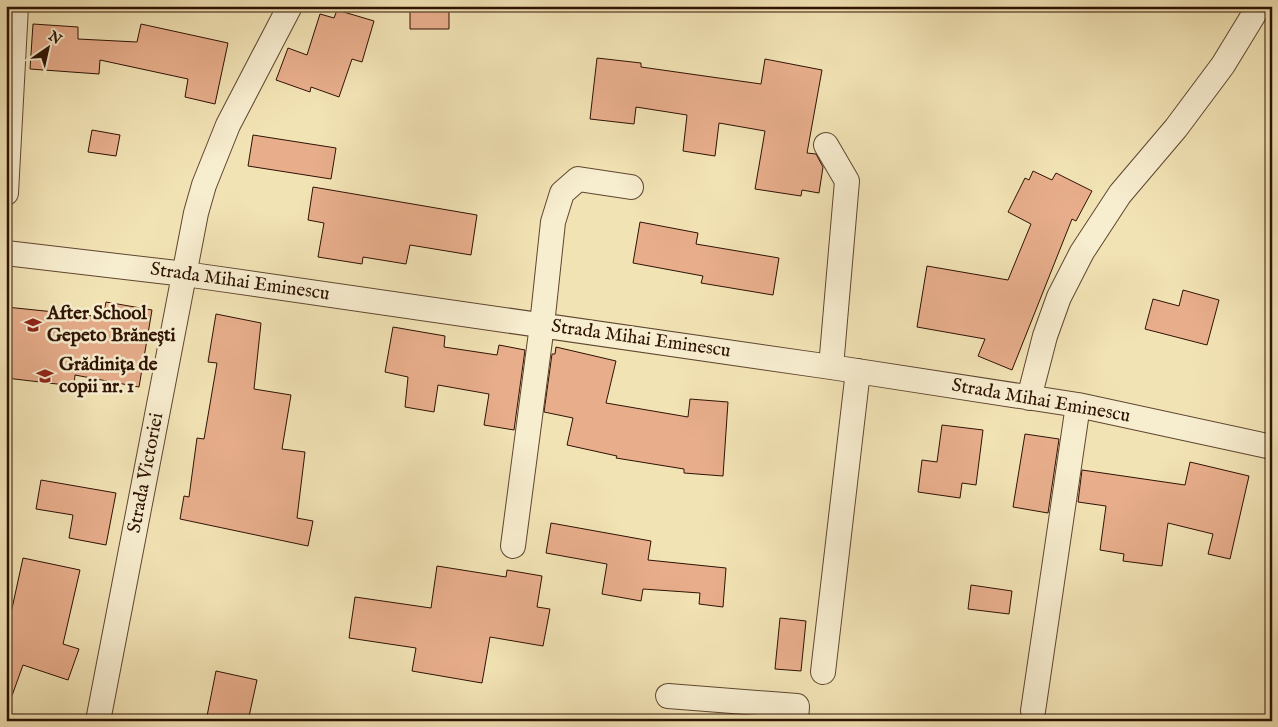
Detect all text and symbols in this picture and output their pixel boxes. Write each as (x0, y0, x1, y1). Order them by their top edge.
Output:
north arrow (22, 22, 72, 72)
text: N (44, 27, 65, 49)
street label: Strada Mihai Eminescu (149, 258, 331, 306)
place label: After School Gepeto Brănești (46, 302, 176, 348)
school or university icon: After School Gepeto Brănești (23, 315, 43, 335)
street label: Strada Mihai Eminescu (550, 315, 732, 363)
place label: Grădinița de copii nr. 1 (59, 353, 158, 399)
school or university icon: Grădinița de copii nr. 1 (35, 366, 55, 386)
street label: Strada Mihai Eminescu (950, 373, 1132, 429)
street label: Strada Victoriei (123, 411, 169, 535)

